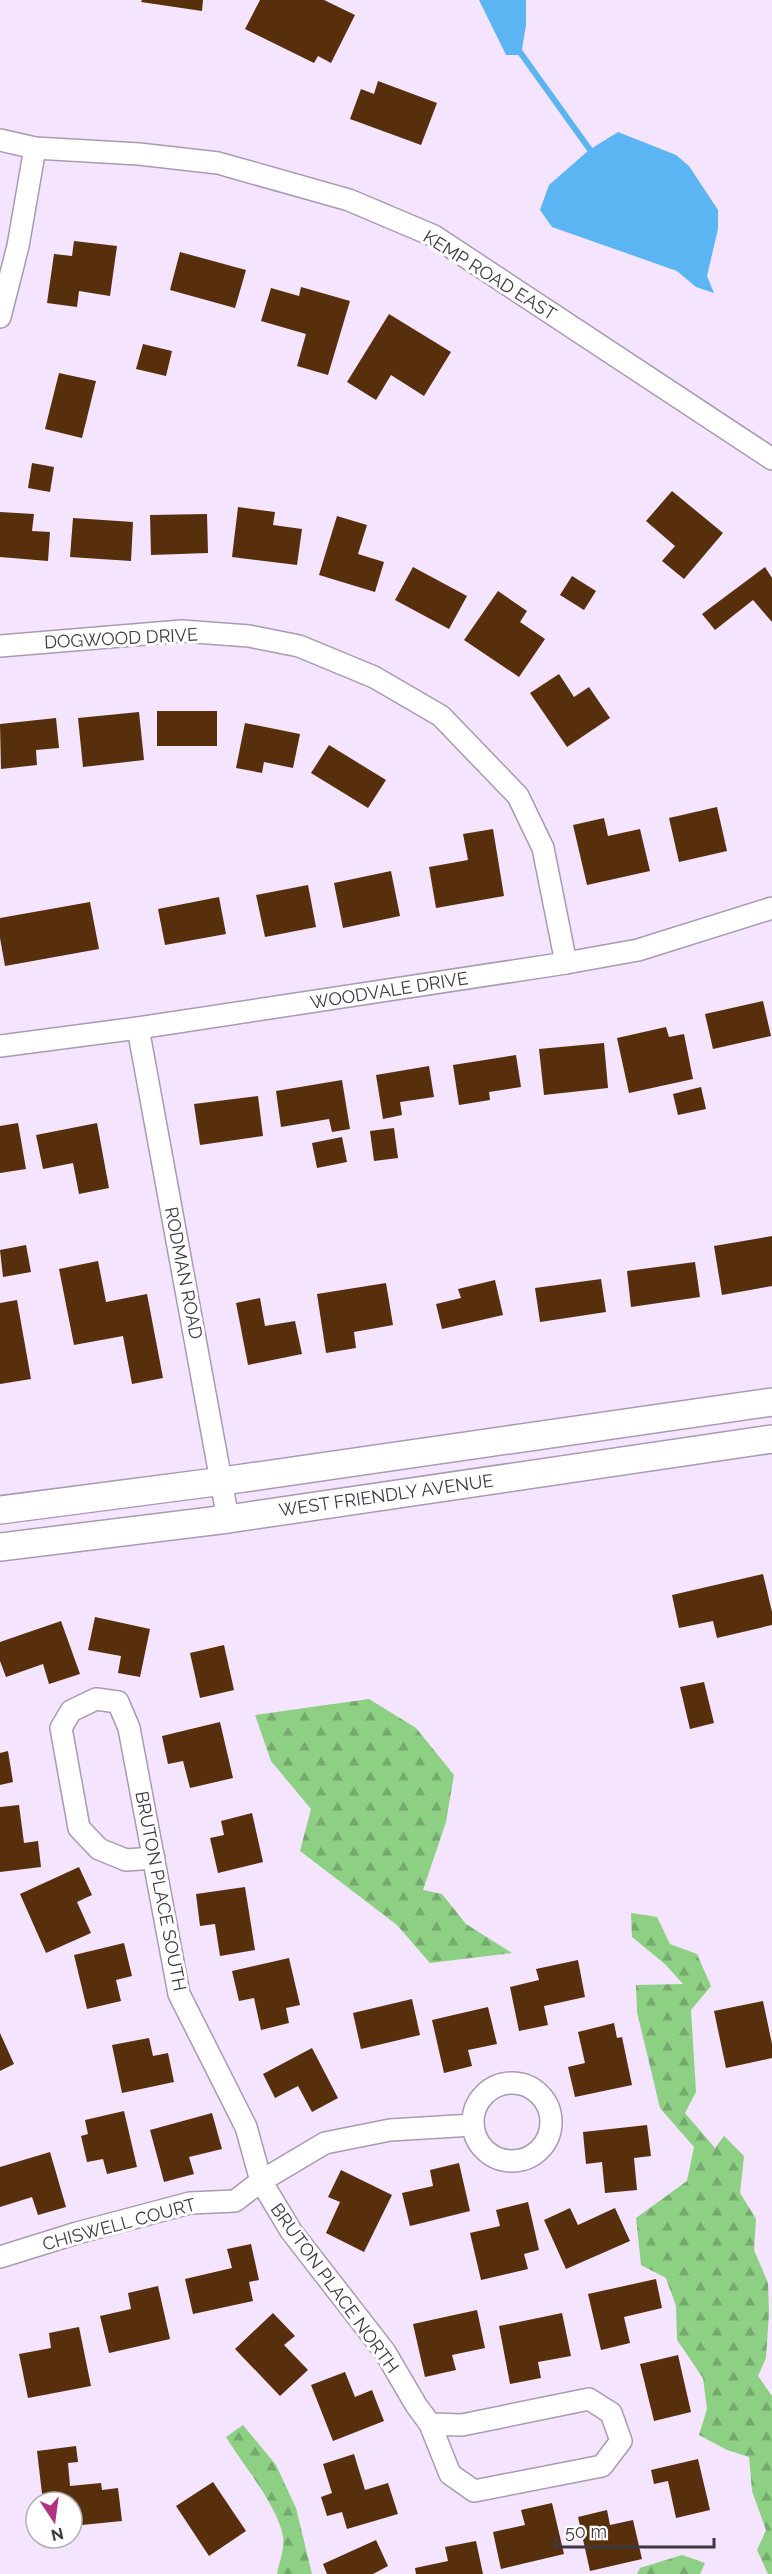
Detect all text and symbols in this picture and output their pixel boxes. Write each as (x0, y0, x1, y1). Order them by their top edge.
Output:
street label: KEMP ROAD EAST (420, 226, 560, 324)
street label: DOGWOOD DRIVE (44, 623, 198, 653)
street label: WOODVALE DRIVE (309, 967, 469, 1013)
street label: RODMAN ROAD (161, 1205, 207, 1341)
street label: WEST FRIENDLY AVENUE (277, 1470, 495, 1520)
street label: BRUTON PLACE SOUTH (131, 1789, 191, 1993)
street label: CHISWELL COURT (40, 2193, 198, 2255)
street label: BRUTON PLACE NORTH (266, 2199, 404, 2377)
north arrow (24, 2490, 84, 2550)
scale bar (556, 2511, 714, 2549)
text: 50 m (565, 2521, 607, 2542)
text: N (49, 2523, 65, 2545)

